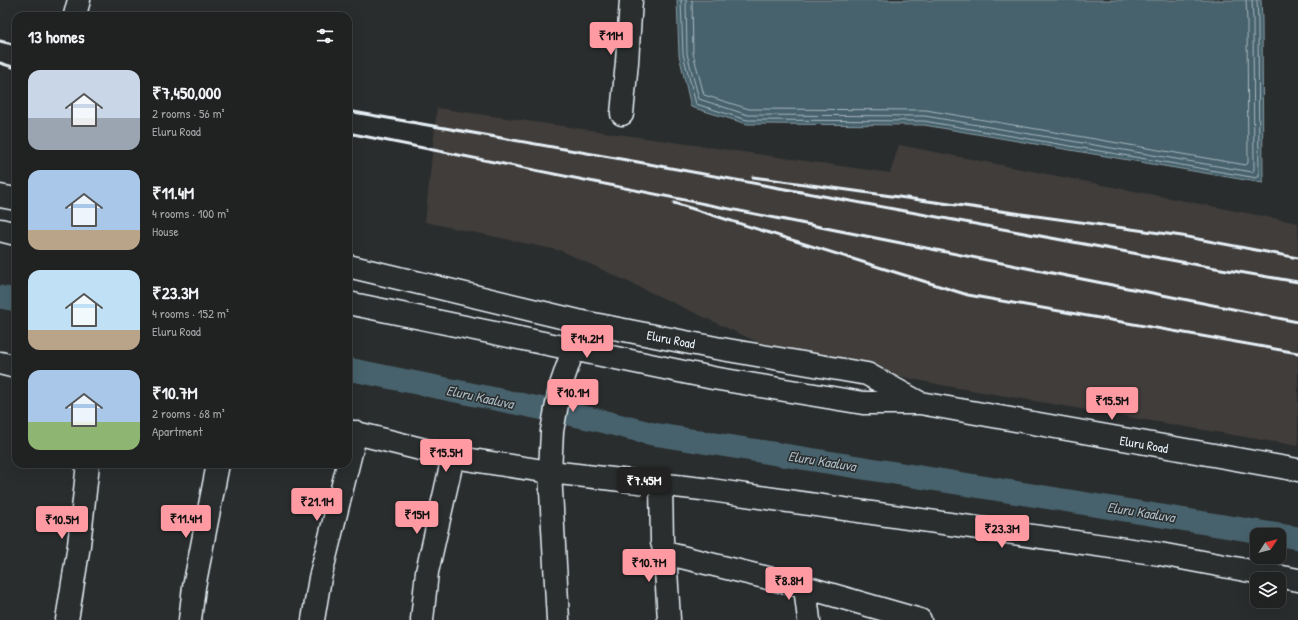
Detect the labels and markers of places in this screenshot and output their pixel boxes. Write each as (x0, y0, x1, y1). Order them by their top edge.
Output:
pin: ₹11M (587, 22, 635, 56)
pin: ₹14.2M (554, 325, 620, 359)
pin: ₹10.1M (540, 379, 606, 413)
pin: ₹15.5M (1079, 387, 1145, 421)
pin: ₹15.5M (413, 439, 479, 473)
pin: ₹7.45M (611, 467, 677, 501)
pin: ₹21.1M (284, 488, 350, 522)
pin: ₹15M (393, 501, 441, 535)
pin: ₹11.4M (153, 505, 219, 539)
pin: ₹10.5M (29, 506, 95, 540)
pin: ₹23.3M (969, 515, 1035, 549)
pin: ₹10.7M (616, 549, 682, 583)
pin: ₹8.8M (761, 567, 817, 601)

